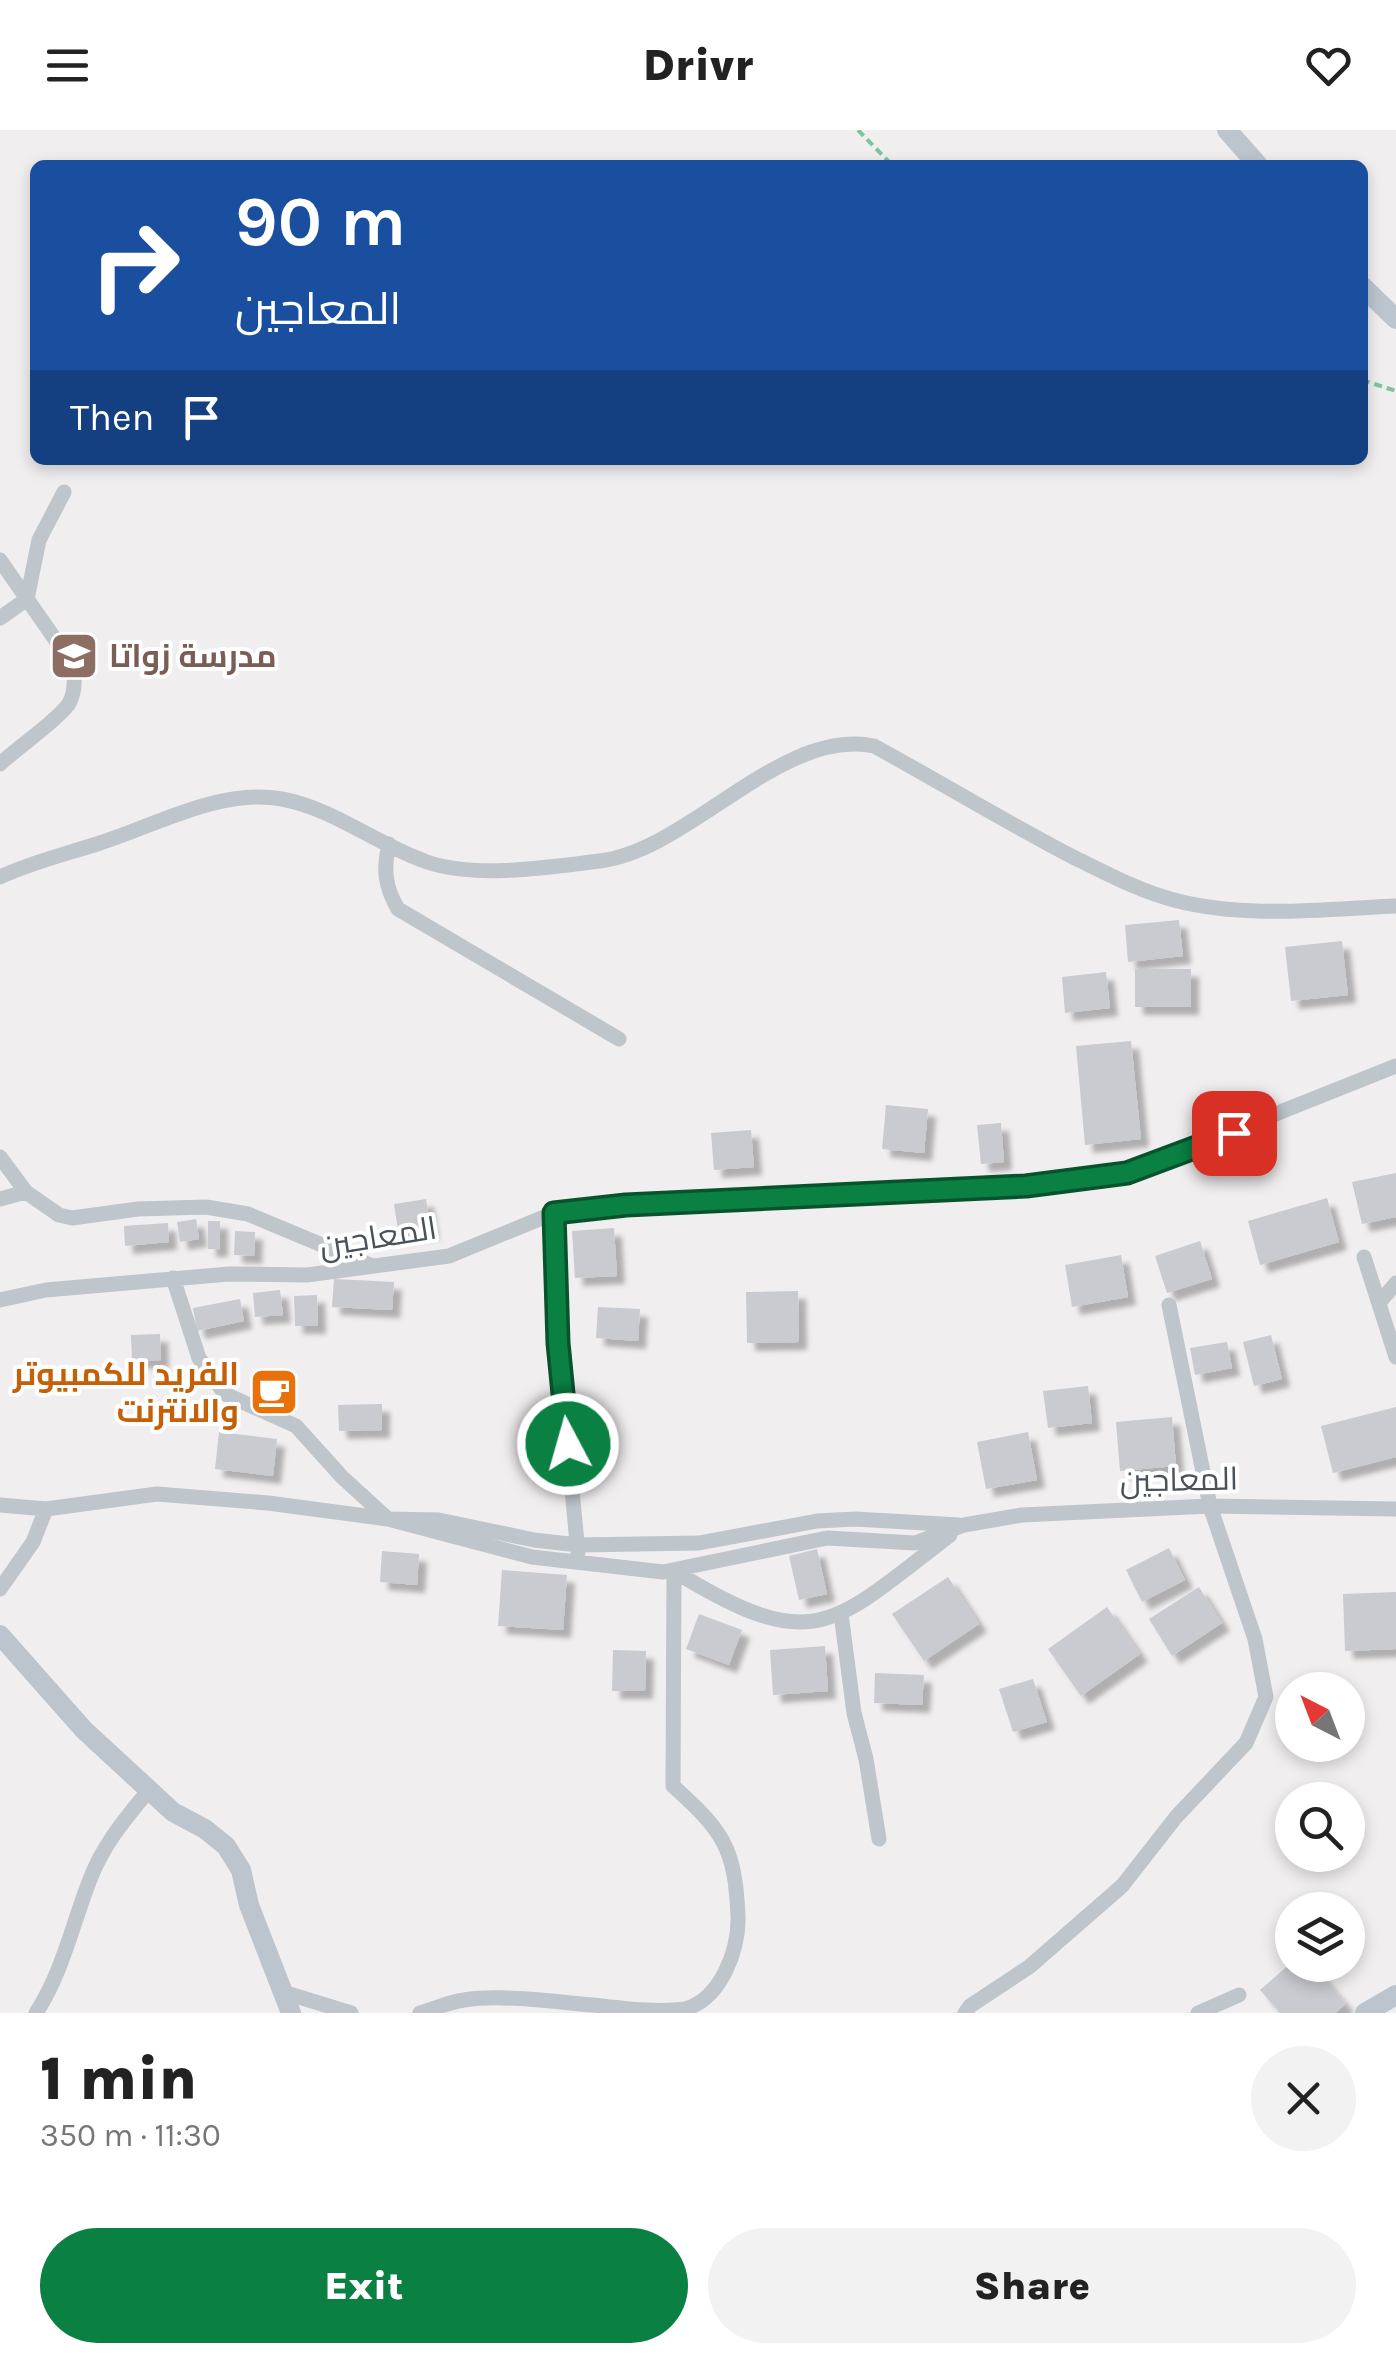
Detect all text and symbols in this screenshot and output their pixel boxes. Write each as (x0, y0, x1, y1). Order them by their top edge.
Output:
icon: menu (40, 38, 95, 93)
icon: heart (1301, 38, 1356, 93)
text: Drivr (643, 39, 753, 91)
text: 90 m (235, 181, 406, 263)
icon: right (70, 200, 200, 330)
text: المعاجين (235, 283, 401, 335)
icon: arrive (174, 390, 229, 445)
text: Then (70, 395, 154, 440)
school or university icon: مدرسة زواتا (48, 630, 100, 682)
place label: مدرسة زواتا (109, 638, 277, 675)
pin (1192, 1091, 1277, 1176)
icon: arrive (1207, 1106, 1262, 1161)
street label: المعاجين (317, 1209, 439, 1265)
place label: الفريد للكمبيوتر والانترنت (12, 1356, 239, 1430)
cafe icon: الفريد للكمبيوتر والانترنت (248, 1366, 300, 1418)
position arrow (516, 1392, 620, 1496)
street label: المعاجين (1120, 1460, 1238, 1500)
north arrow (1275, 1672, 1365, 1762)
map controls (1275, 1672, 1365, 1982)
button: search (1275, 1782, 1365, 1872)
button: layers (1275, 1892, 1365, 1982)
text: 1 min (40, 2044, 197, 2114)
button: close (1251, 2046, 1356, 2151)
text: 350 m · 11:30 (40, 2117, 221, 2154)
button: Exit (40, 2228, 688, 2343)
button: Share (708, 2228, 1356, 2343)

